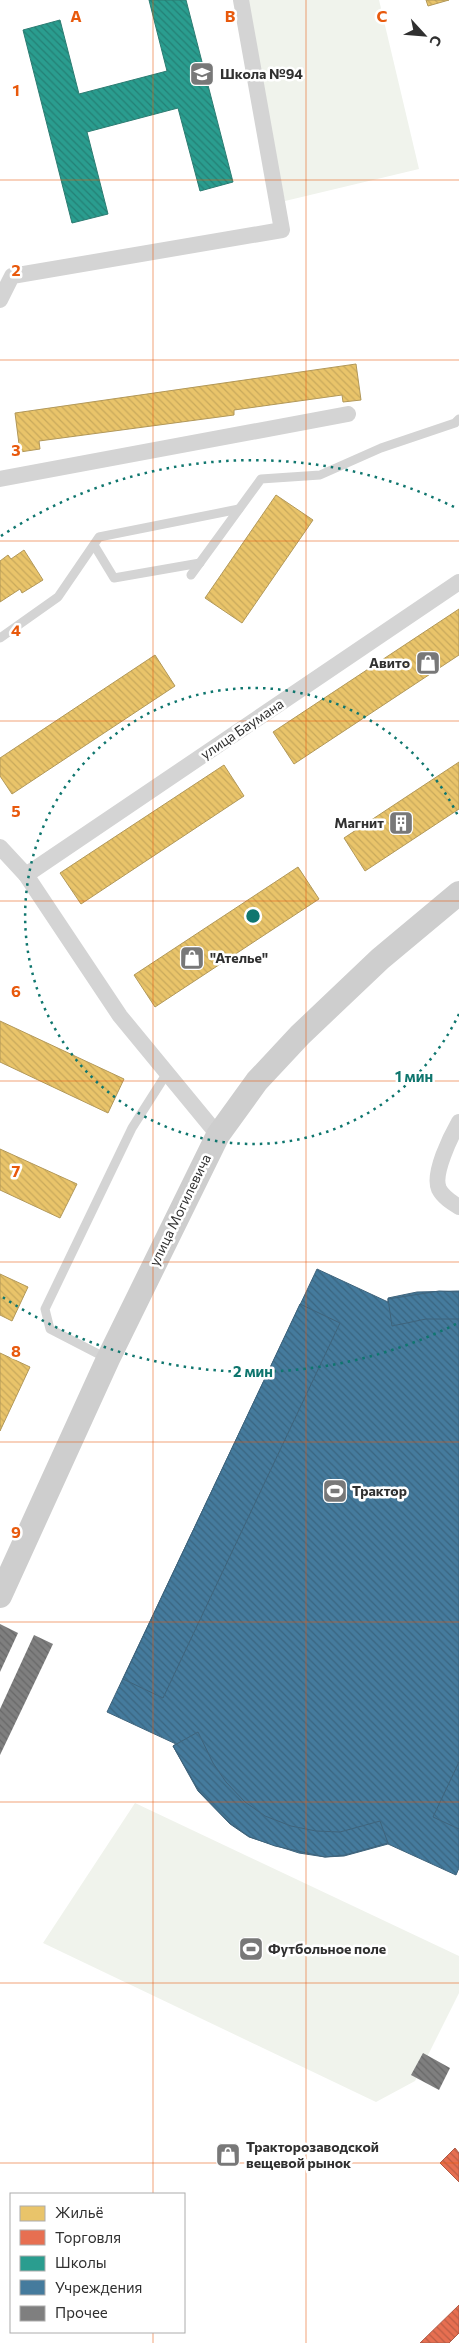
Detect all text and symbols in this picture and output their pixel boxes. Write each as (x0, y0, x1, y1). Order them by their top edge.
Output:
text: A (70, 6, 82, 25)
text: B (225, 6, 236, 25)
text: C (377, 6, 388, 25)
north arrow (399, 10, 449, 60)
text: С (426, 33, 446, 49)
school or university icon: Школа №94 (189, 61, 215, 87)
place label: Школа №94 (220, 65, 303, 82)
text: 1 (12, 80, 20, 99)
text: 2 (11, 260, 21, 279)
text: 3 (11, 440, 21, 459)
text: 4 (11, 620, 21, 639)
shop icon: Авито (415, 650, 441, 676)
place label: Авито (369, 654, 410, 671)
street label: улица Баумана (197, 695, 286, 763)
text: 5 (11, 801, 21, 820)
building icon: Магнит (388, 810, 414, 836)
place label: Магнит (334, 814, 384, 831)
centre of rings (244, 907, 262, 925)
shop icon: "Ателье" (179, 945, 205, 971)
place label: "Ателье" (210, 949, 268, 966)
text: 6 (11, 981, 21, 1000)
text: 1 мин (395, 1067, 433, 1085)
street label: улица Могилевича (145, 1151, 214, 1269)
text: 7 (12, 1161, 21, 1180)
text: 8 (11, 1341, 21, 1360)
text: 2 мин (233, 1362, 273, 1380)
sports icon: Трактор (322, 1478, 348, 1504)
place label: Трактор (352, 1482, 407, 1499)
text: 9 (11, 1522, 21, 1541)
sports icon: Футбольное поле (238, 1936, 264, 1962)
place label: Футбольное поле (268, 1940, 386, 1957)
place label: Тракторозаводской вещевой рынок (246, 2138, 379, 2171)
shop icon: Тракторозаводской вещевой рынок (215, 2142, 241, 2168)
legend (10, 2193, 185, 2333)
text: Жильё (55, 2203, 103, 2221)
text: Торговля (55, 2228, 121, 2246)
text: Школы (55, 2253, 107, 2271)
text: Учреждения (55, 2278, 142, 2296)
text: Прочее (55, 2303, 108, 2321)

